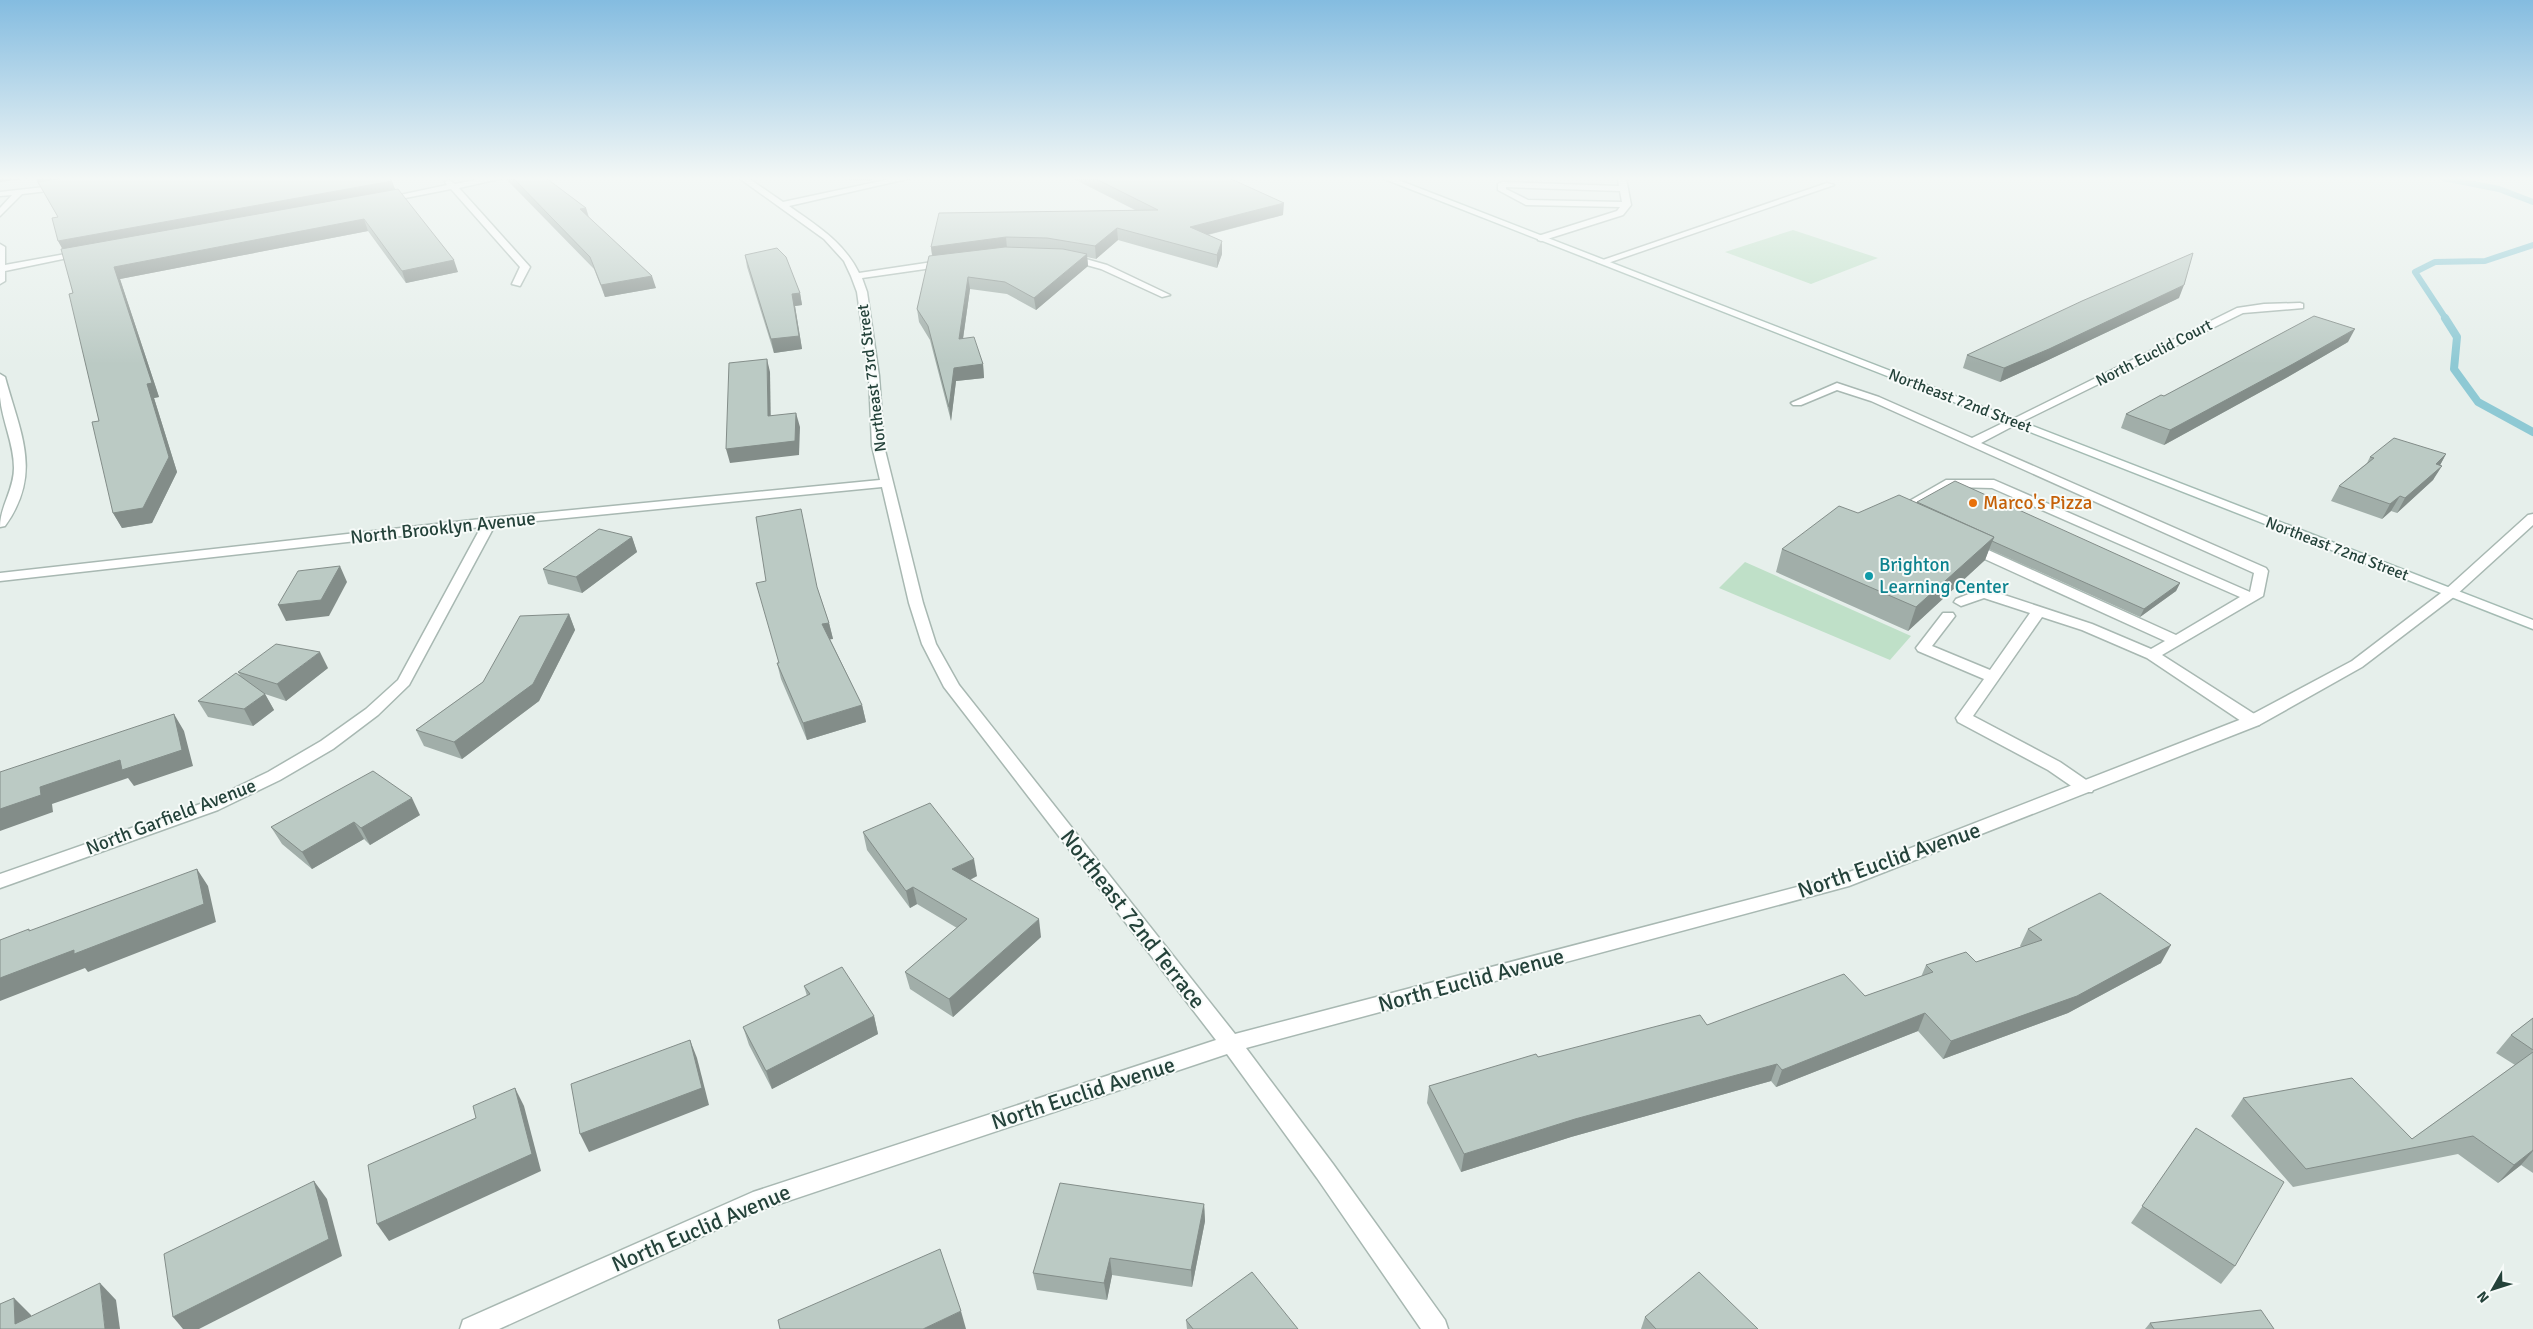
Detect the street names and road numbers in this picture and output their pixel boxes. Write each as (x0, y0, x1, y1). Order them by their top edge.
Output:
street label: Northeast 73rd Street (853, 303, 891, 453)
street label: North Euclid Court (2093, 315, 2216, 391)
street label: Northeast 72nd Street (1886, 364, 2035, 438)
street label: North Brooklyn Avenue (349, 506, 537, 550)
street label: Northeast 72nd Street (2263, 512, 2412, 586)
street label: North Garfield Avenue (82, 773, 260, 861)
street label: North Euclid Avenue (1794, 816, 1984, 904)
street label: Northeast 72nd Terrace (1055, 824, 1211, 1014)
street label: North Euclid Avenue (1375, 942, 1567, 1018)
street label: North Euclid Avenue (988, 1051, 1178, 1135)
street label: North Euclid Avenue (608, 1178, 794, 1278)

